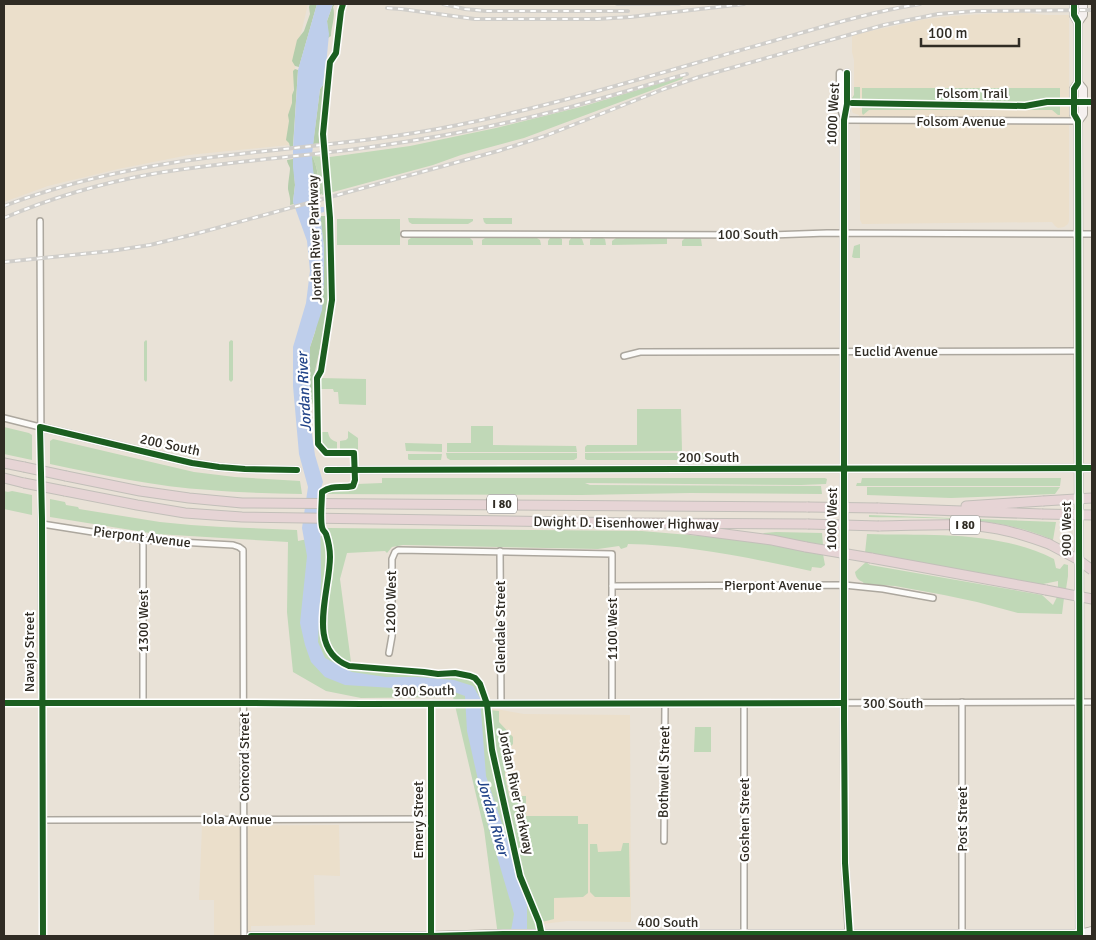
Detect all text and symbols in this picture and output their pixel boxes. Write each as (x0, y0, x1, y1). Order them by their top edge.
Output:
scale bar (921, 15, 1018, 47)
text: 100 m (928, 24, 968, 42)
street label: 1000 West (823, 82, 843, 146)
street label: Folsom Trail (936, 85, 1008, 102)
street label: Folsom Avenue (916, 113, 1006, 130)
street label: Jordan River Parkway (304, 174, 326, 303)
street label: 100 South (718, 226, 779, 243)
street label: Euclid Avenue (854, 343, 938, 360)
water label: Jordan River (293, 349, 315, 432)
street label: 200 South (138, 430, 202, 460)
street label: 200 South (679, 449, 740, 466)
street label: 1000 West (823, 487, 841, 550)
road number: I 80 (487, 494, 517, 514)
street label: 900 West (1058, 501, 1075, 557)
street label: Dwight D. Eisenhower Highway (533, 513, 719, 533)
road number: I 80 (950, 516, 980, 534)
street label: Pierpont Avenue (92, 523, 192, 551)
street label: 1200 West (382, 570, 400, 633)
street label: Pierpont Avenue (724, 577, 822, 594)
street label: Glendale Street (492, 581, 509, 673)
street label: 1300 West (135, 590, 152, 652)
street label: 1100 West (604, 598, 621, 660)
street label: Navajo Street (21, 612, 38, 692)
street label: 300 South (393, 682, 455, 700)
street label: 300 South (863, 695, 924, 712)
street label: Concord Street (236, 712, 253, 802)
street label: Bothwell Street (655, 726, 673, 818)
street label: Jordan River Parkway (494, 728, 538, 857)
water label: Jordan River (473, 776, 513, 860)
street label: Goshen Street (736, 778, 753, 862)
street label: Emery Street (410, 781, 427, 859)
street label: Post Street (954, 786, 971, 852)
street label: Iola Avenue (202, 811, 272, 828)
street label: 400 South (638, 914, 699, 931)

